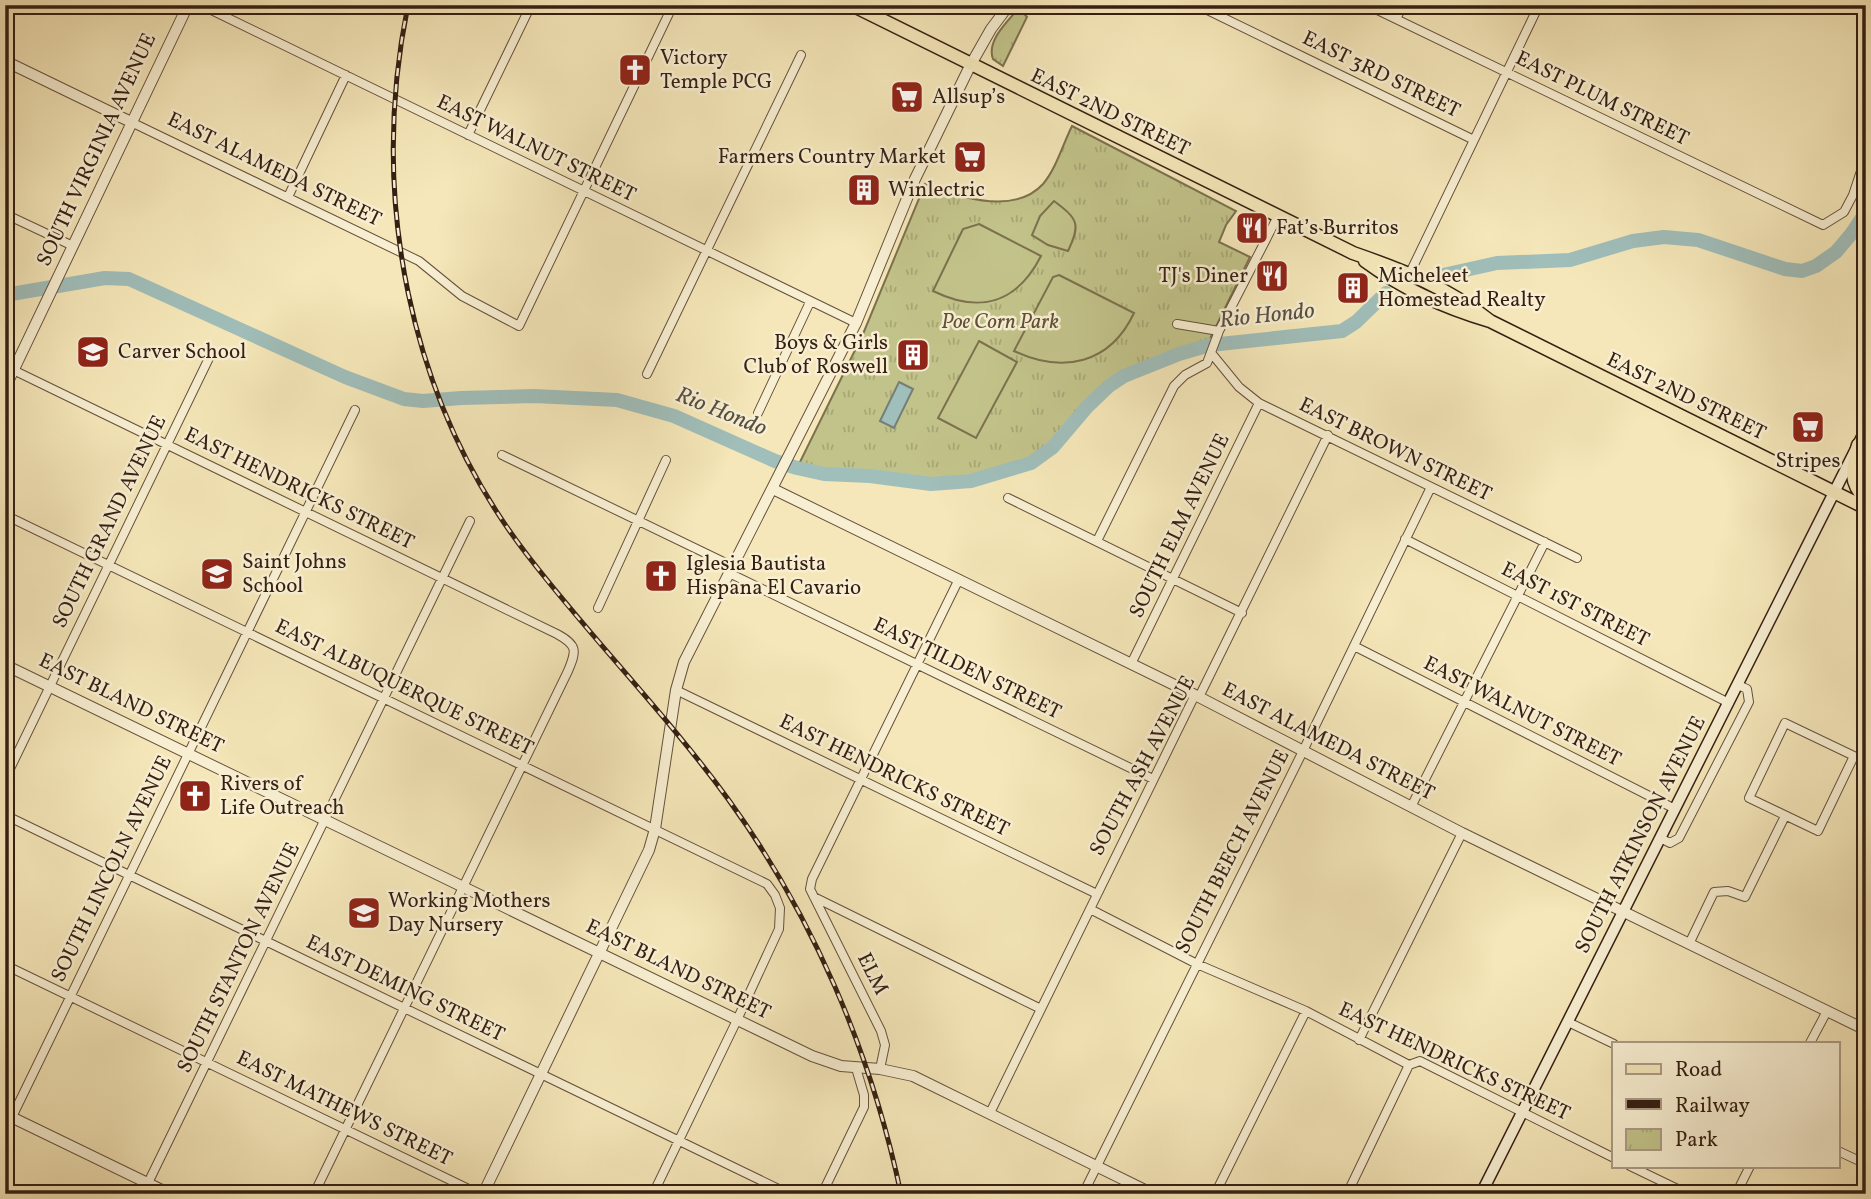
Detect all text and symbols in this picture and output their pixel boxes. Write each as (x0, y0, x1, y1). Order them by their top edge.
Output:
street label: EAST 3RD STREET (1297, 24, 1465, 126)
street label: SOUTH VIRGINIA AVENUE (30, 29, 164, 271)
place label: Victory Temple PCG (660, 44, 772, 97)
street label: EAST PLUM STREET (1510, 44, 1694, 154)
church icon: Victory Temple PCG (616, 51, 654, 89)
street label: EAST 2ND STREET (1025, 62, 1195, 164)
supermarket icon: Allsup’s (888, 78, 926, 116)
place label: Allsup’s (932, 83, 1005, 112)
street label: EAST WALNUT STREET (432, 88, 640, 210)
street label: EAST ALAMEDA STREET (162, 105, 386, 235)
supermarket icon: Farmers Country Market (951, 138, 989, 176)
place label: Farmers Country Market (718, 143, 946, 172)
building icon: Winlectric (845, 171, 883, 209)
place label: Winlectric (888, 176, 985, 205)
restaurant icon: Fat’s Burritos (1233, 209, 1271, 247)
place label: Fat’s Burritos (1276, 214, 1399, 243)
restaurant icon: TJ's Diner (1253, 257, 1291, 295)
place label: TJ's Diner (1159, 262, 1248, 291)
place label: Micheleet Homestead Realty (1378, 262, 1546, 315)
building icon: Micheleet Homestead Realty (1334, 269, 1372, 307)
water label: Rio Hondo (1218, 295, 1317, 337)
park label: Poe Corn Park (941, 308, 1059, 337)
place label: Boys & Girls Club of Roswell (744, 329, 888, 382)
school or university icon: Carver School (74, 333, 112, 371)
building icon: Boys & Girls Club of Roswell (894, 336, 932, 374)
place label: Carver School (118, 338, 246, 367)
street label: EAST 2ND STREET (1601, 346, 1771, 448)
water label: Rio Hondo (671, 379, 772, 445)
street label: EAST BROWN STREET (1294, 391, 1496, 509)
supermarket icon: Stripes (1789, 408, 1827, 446)
street label: SOUTH GRAND AVENUE (46, 411, 174, 633)
street label: EAST HENDRICKS STREET (179, 421, 419, 557)
street label: SOUTH ELM AVENUE (1123, 429, 1237, 623)
place label: Stripes (1775, 447, 1841, 476)
place label: Saint Johns School (242, 548, 346, 601)
place label: Iglesia Bautista Hispana El Cavario (686, 550, 861, 603)
school or university icon: Saint Johns School (198, 555, 236, 593)
street label: EAST 1ST STREET (1496, 555, 1654, 655)
church icon: Iglesia Bautista Hispana El Cavario (642, 557, 680, 595)
street label: EAST TILDEN STREET (868, 611, 1066, 727)
street label: EAST ALBUQUERQUE STREET (270, 613, 538, 763)
street label: EAST BLAND STREET (34, 647, 228, 761)
street label: EAST WALNUT STREET (1418, 650, 1626, 774)
street label: SOUTH ASH AVENUE (1083, 671, 1203, 861)
street label: EAST ALAMEDA STREET (1217, 676, 1439, 808)
street label: EAST HENDRICKS STREET (774, 708, 1014, 844)
street label: SOUTH ATKINSON AVENUE (1568, 711, 1714, 959)
street label: SOUTH BEECH AVENUE (1169, 745, 1297, 959)
street label: SOUTH LINCOLN AVENUE (44, 751, 180, 987)
place label: Rivers of Life Outreach (220, 770, 345, 823)
church icon: Rivers of Life Outreach (176, 777, 214, 815)
street label: SOUTH STANTON AVENUE (170, 838, 308, 1078)
place label: Working Mothers Day Nursery (388, 887, 551, 940)
school or university icon: Working Mothers Day Nursery (345, 894, 383, 932)
street label: EAST BLAND STREET (581, 913, 775, 1027)
street label: EAST DEMING STREET (301, 928, 509, 1050)
street label: ELM (849, 948, 895, 1000)
street label: EAST HENDRICKS STREET (1333, 995, 1575, 1129)
legend (1612, 1042, 1840, 1168)
street label: EAST MATHEWS STREET (231, 1044, 457, 1174)
text: Road (1675, 1056, 1722, 1085)
text: Railway (1675, 1092, 1751, 1121)
text: Park (1675, 1126, 1718, 1155)

